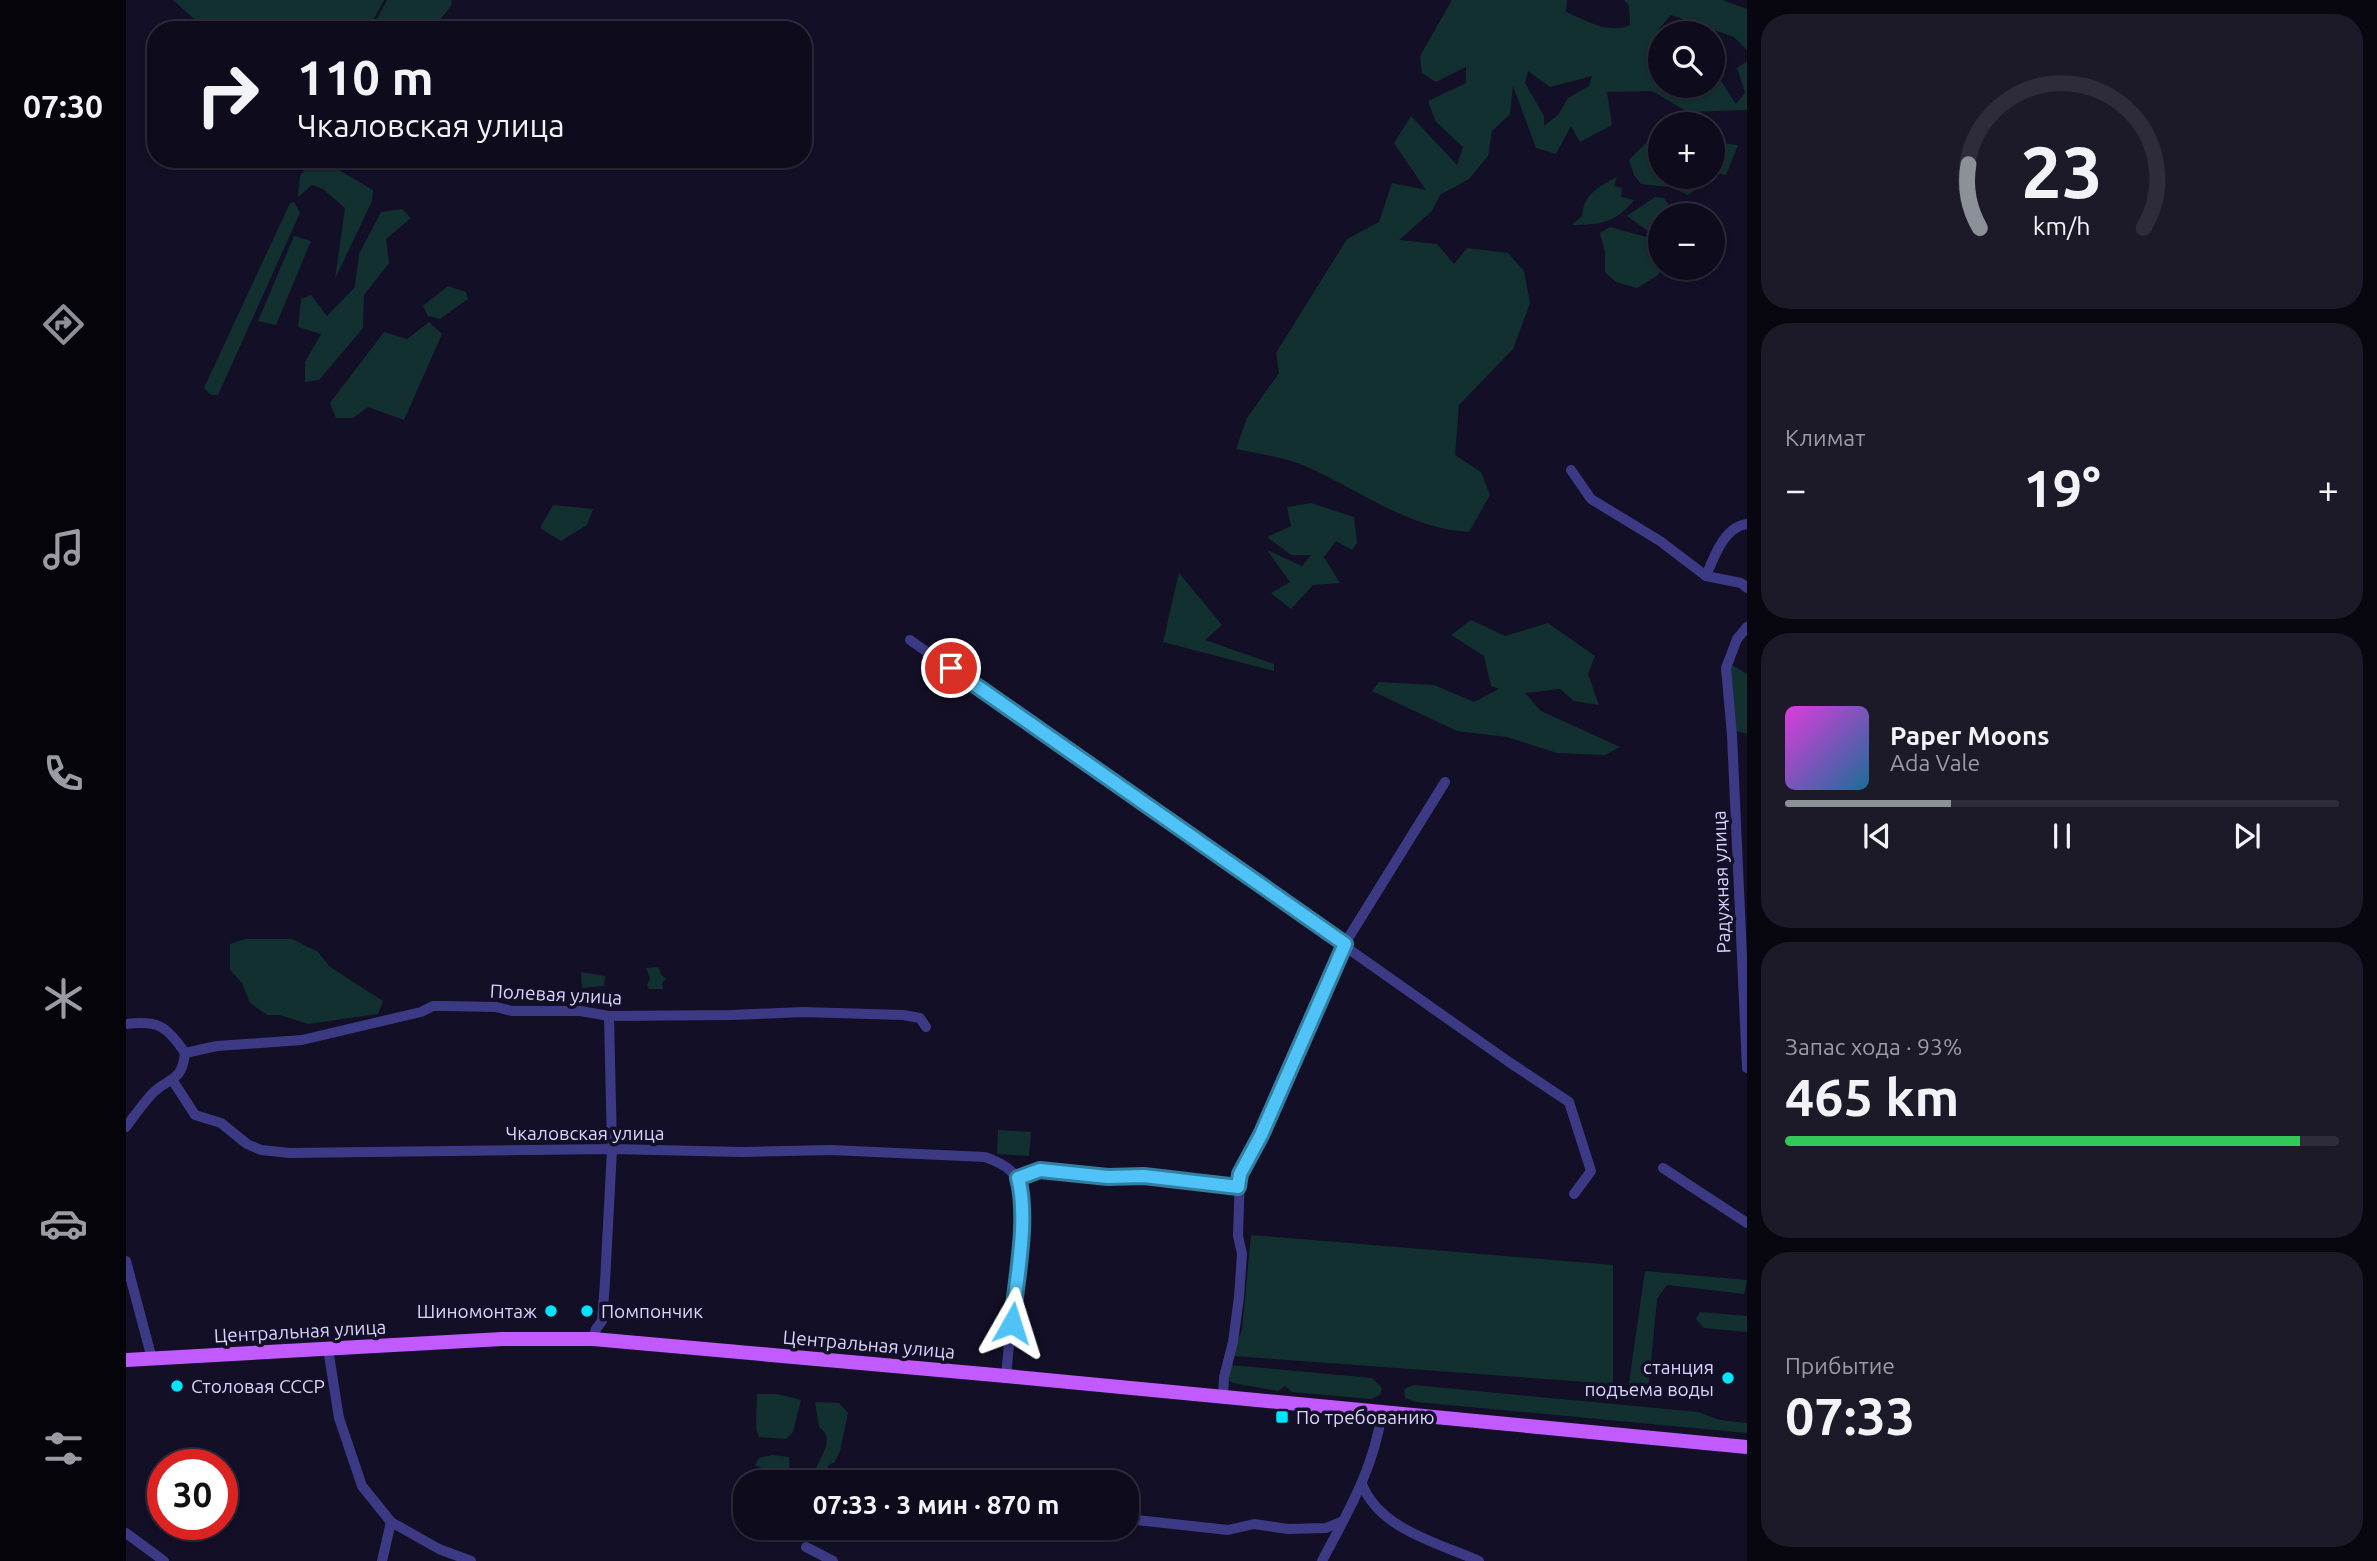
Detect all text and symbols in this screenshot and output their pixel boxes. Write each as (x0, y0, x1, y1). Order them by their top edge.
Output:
map controls (1648, 21, 1725, 280)
button: search (1648, 21, 1725, 98)
icon: right (182, 49, 273, 140)
text: 110 m (297, 49, 434, 104)
text: 07:30 (23, 88, 103, 124)
text: Чкаловская улица (297, 107, 565, 143)
button: + (1648, 112, 1725, 189)
text: 23 (2021, 130, 2103, 212)
button: − (1648, 203, 1725, 280)
text: km/h (2033, 212, 2091, 240)
icon: directions (39, 300, 88, 349)
text: Климат (1785, 425, 1865, 450)
text: 19° (2023, 459, 2101, 517)
text: − (1785, 468, 1806, 510)
text: + (2318, 468, 2339, 510)
icon: music (39, 525, 88, 574)
pin (921, 638, 981, 698)
icon: arrive (932, 649, 970, 687)
text: Paper Moons (1890, 721, 2049, 750)
icon: phone (39, 749, 88, 798)
text: Ada Vale (1890, 750, 1980, 775)
street label: Радужная улица (1708, 810, 1734, 954)
icon: previous (1858, 817, 1896, 855)
icon: pause (2043, 817, 2081, 855)
icon: next (2228, 817, 2266, 855)
icon: climate (39, 974, 88, 1023)
street label: Полевая улица (489, 980, 623, 1008)
text: Запас хода · 93% (1785, 1034, 1962, 1059)
text: 465 km (1785, 1068, 1959, 1126)
street label: Чкаловская улица (506, 1122, 664, 1144)
icon: car (39, 1199, 88, 1248)
position arrow (975, 1286, 1049, 1360)
place label: Шиномонтаж (417, 1300, 537, 1322)
place label: Помпончик (601, 1300, 703, 1322)
marker: Шиномонтаж (543, 1303, 559, 1319)
marker: Помпончик (579, 1303, 595, 1319)
street label: Центральная улица (213, 1315, 387, 1347)
street label: Центральная улица (782, 1326, 956, 1362)
text: Прибытие (1785, 1353, 1895, 1378)
place label: станция подъема воды (1584, 1356, 1714, 1400)
marker: станция подъема воды (1720, 1370, 1736, 1386)
place label: Столовая СССР (191, 1375, 325, 1397)
marker: Столовая СССР (169, 1378, 185, 1394)
text: 07:33 (1785, 1387, 1915, 1445)
place label: По требованию (1296, 1406, 1435, 1428)
marker: По требованию (1274, 1409, 1290, 1425)
icon: filters (39, 1424, 88, 1473)
speed limit sign: 30 (147, 1449, 238, 1540)
text: 07:33 · 3 мин · 870 m (813, 1490, 1059, 1519)

